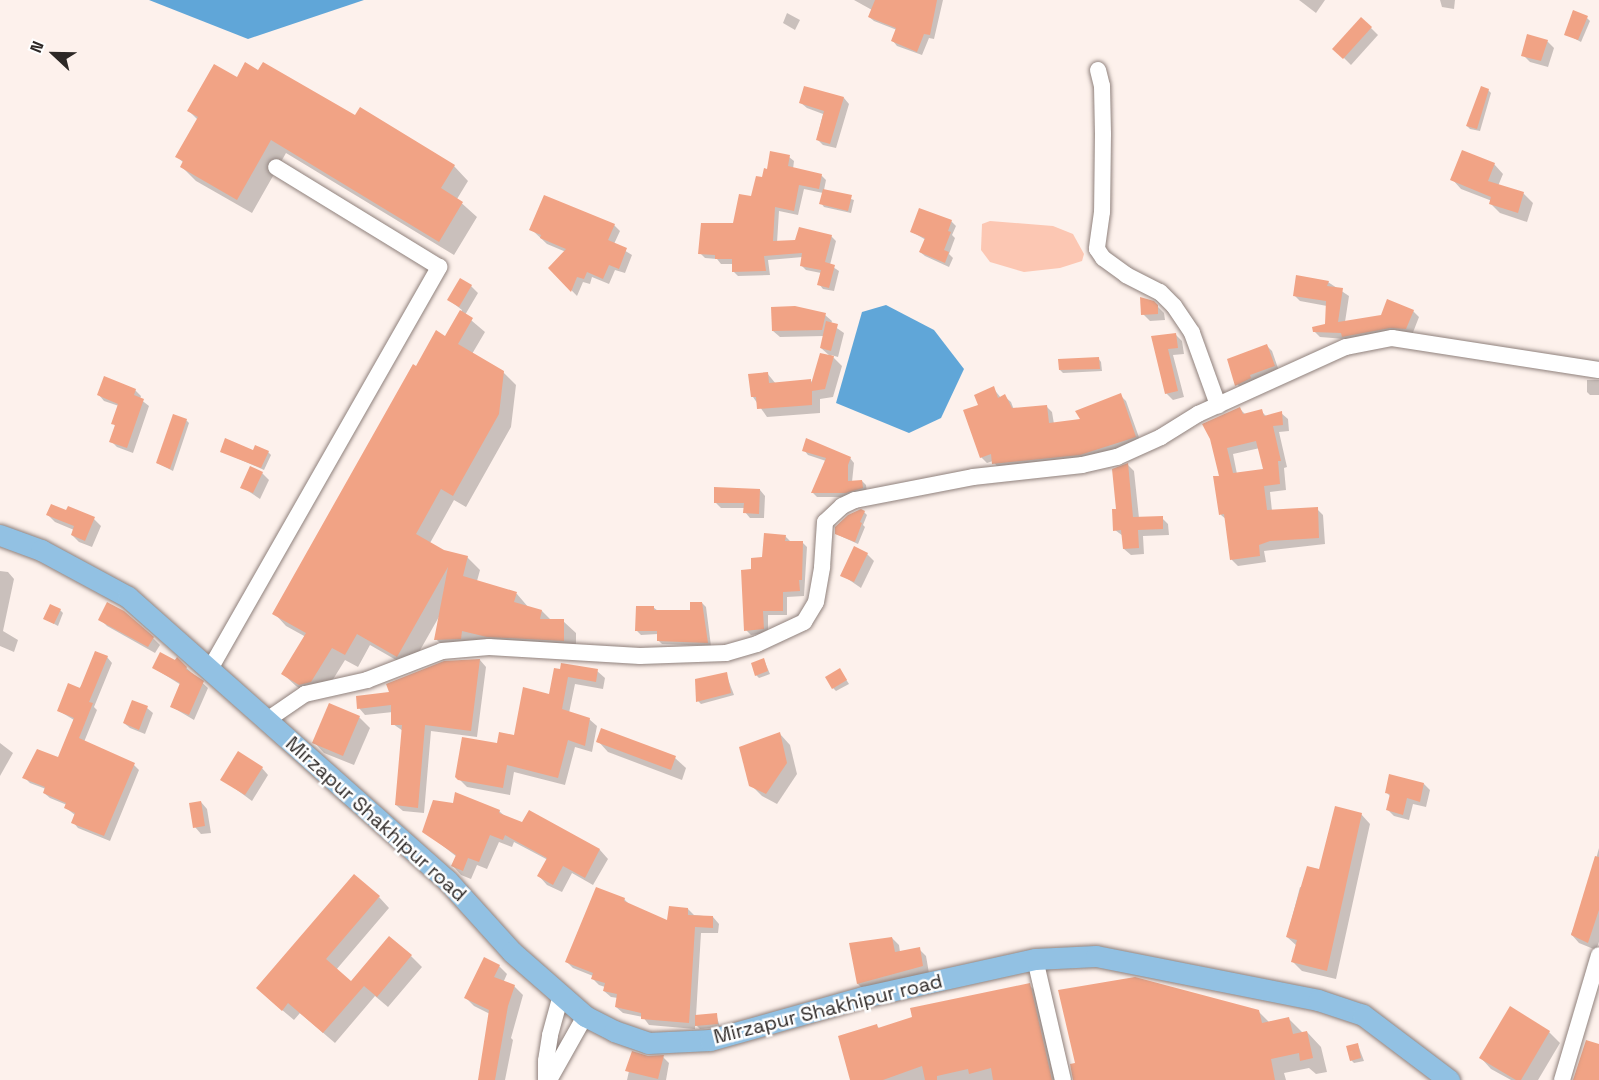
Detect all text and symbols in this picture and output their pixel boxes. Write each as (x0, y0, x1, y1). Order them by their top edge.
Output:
north arrow (24, 24, 84, 84)
text: N (25, 38, 49, 56)
street label: Mirzapur Shakhipur road (281, 732, 471, 906)
street label: Mirzapur Shakhipur road (711, 969, 945, 1049)

